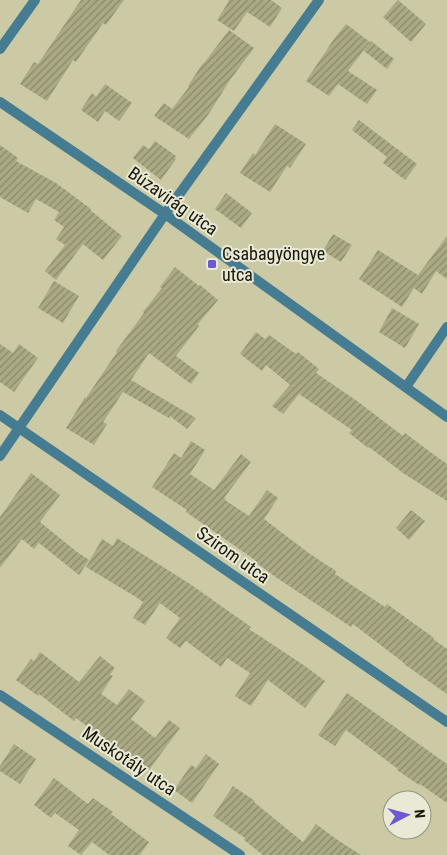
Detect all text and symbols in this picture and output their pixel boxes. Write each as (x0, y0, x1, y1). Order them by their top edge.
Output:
street label: Búzavirág utca (124, 162, 222, 239)
place label: Csabagyöngye utca (222, 243, 325, 285)
marker: Csabagyöngye utca (206, 258, 218, 270)
street label: Szirom utca (193, 522, 274, 587)
street label: Muskotály utca (79, 722, 180, 800)
north arrow (382, 790, 432, 840)
text: N (412, 809, 428, 819)

